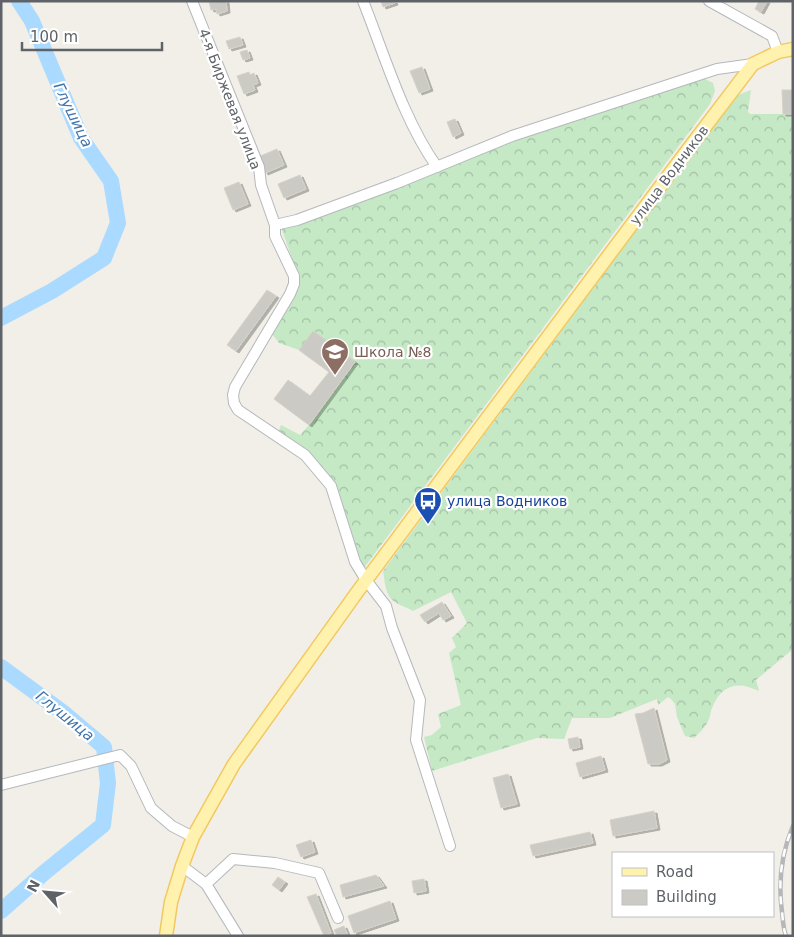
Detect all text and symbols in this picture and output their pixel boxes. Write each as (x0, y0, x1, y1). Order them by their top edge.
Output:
scale bar (22, 20, 162, 52)
street label: 4-я Биржевая улица (196, 26, 264, 172)
text: 100 m (30, 28, 78, 46)
water label: Глушица (50, 80, 96, 150)
street label: улица Водников (626, 122, 712, 228)
school or university icon: Школа №8 (320, 337, 350, 376)
place label: Школа №8 (354, 344, 431, 360)
bus stop icon: улица Водников (413, 486, 443, 525)
place label: улица Водников (447, 493, 567, 509)
water label: Глушица (32, 687, 98, 745)
legend (612, 852, 774, 917)
text: Road (656, 863, 694, 881)
north arrow (20, 867, 70, 917)
text: N (24, 877, 43, 895)
text: Building (656, 888, 717, 906)

